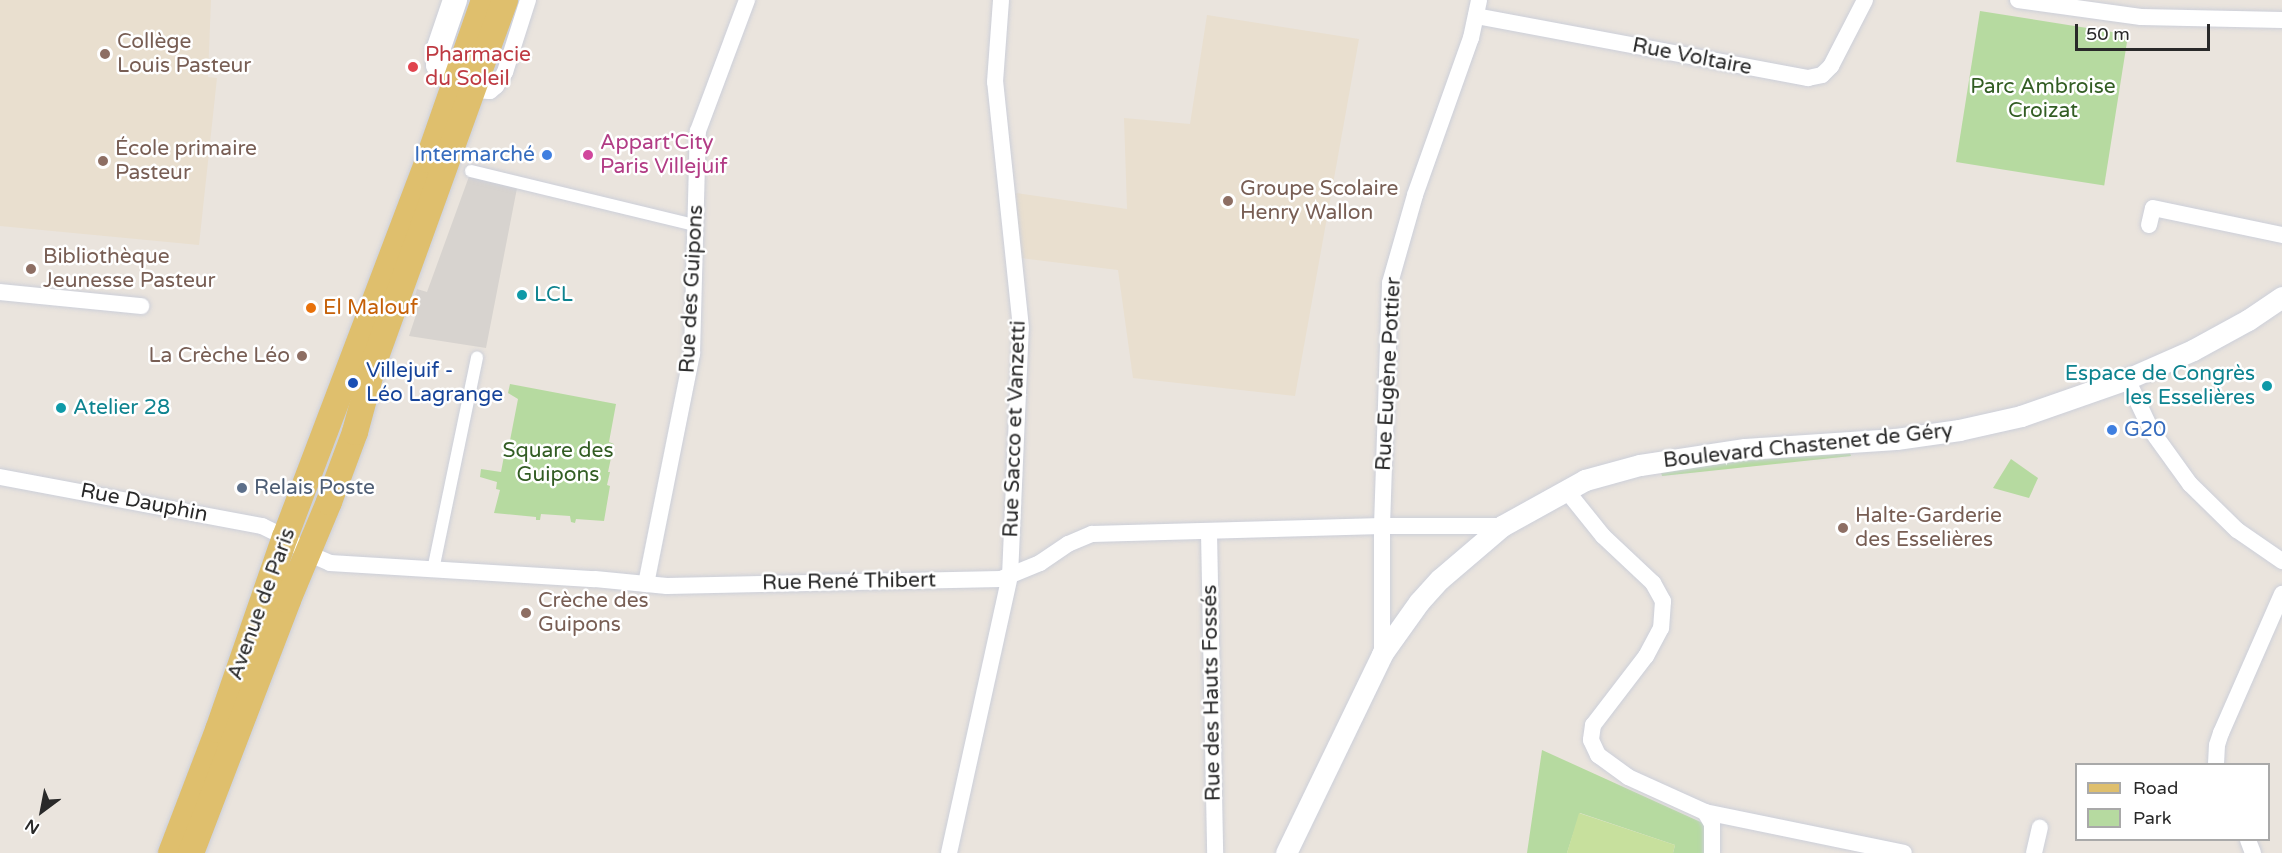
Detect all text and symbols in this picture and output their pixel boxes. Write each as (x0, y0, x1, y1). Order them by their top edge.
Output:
scale bar (2078, 12, 2213, 50)
text: 50 m (2086, 23, 2130, 45)
place label: Collège Louis Pasteur (117, 29, 251, 79)
street label: Rue Voltaire (1630, 33, 1754, 81)
place label: Pharmacie du Soleil (425, 42, 531, 92)
marker: Collège Louis Pasteur (98, 47, 112, 61)
marker: Pharmacie du Soleil (406, 60, 420, 74)
park label: Parc Ambroise Croizat (1970, 74, 2116, 124)
place label: Appart'City Paris Villejuif (600, 130, 727, 180)
place label: École primaire Pasteur (115, 136, 257, 186)
place label: Intermarché (414, 142, 535, 168)
marker: Intermarché (540, 148, 554, 162)
marker: Appart'City Paris Villejuif (581, 148, 595, 162)
marker: École primaire Pasteur (96, 154, 110, 168)
place label: Groupe Scolaire Henry Wallon (1240, 176, 1398, 226)
marker: Groupe Scolaire Henry Wallon (1221, 194, 1235, 208)
street label: Rue des Guipons (675, 204, 709, 374)
place label: Bibliothèque Jeunesse Pasteur (43, 244, 216, 294)
marker: Bibliothèque Jeunesse Pasteur (24, 262, 38, 276)
street label: Rue Eugène Pottier (1371, 276, 1407, 472)
place label: LCL (534, 282, 573, 308)
marker: LCL (515, 288, 529, 302)
place label: El Malouf (323, 295, 418, 321)
marker: El Malouf (304, 301, 318, 315)
street label: Rue Sacco et Vanzetti (999, 320, 1031, 538)
place label: La Crèche Léo (149, 343, 290, 369)
marker: La Crèche Léo (295, 349, 309, 363)
place label: Villejuif - Léo Lagrange (366, 358, 503, 408)
place label: Espace de Congrès les Esselières (2065, 361, 2255, 411)
marker: Villejuif - Léo Lagrange (344, 374, 362, 392)
marker: Espace de Congrès les Esselières (2260, 379, 2274, 393)
place label: Atelier 28 (73, 395, 170, 421)
marker: Atelier 28 (54, 401, 68, 415)
place label: G20 (2124, 417, 2166, 443)
street label: Boulevard Chastenet de Géry (1662, 418, 1954, 474)
marker: G20 (2105, 423, 2119, 437)
park label: Square des Guipons (502, 438, 614, 488)
place label: Relais Poste (254, 475, 375, 501)
street label: Rue Dauphin (78, 478, 210, 528)
marker: Relais Poste (235, 481, 249, 495)
place label: Halte-Garderie des Esselières (1855, 503, 2002, 553)
marker: Halte-Garderie des Esselières (1836, 521, 1850, 535)
street label: Avenue de Paris (223, 525, 301, 683)
street label: Rue René Thibert (762, 568, 936, 596)
street label: Rue des Hauts Fossés (1198, 585, 1226, 801)
place label: Crèche des Guipons (538, 588, 649, 638)
marker: Crèche des Guipons (519, 606, 533, 620)
legend (2075, 763, 2270, 841)
text: Road (2133, 777, 2178, 799)
north arrow (12, 781, 72, 841)
text: Park (2133, 807, 2171, 829)
text: N (22, 814, 43, 838)

